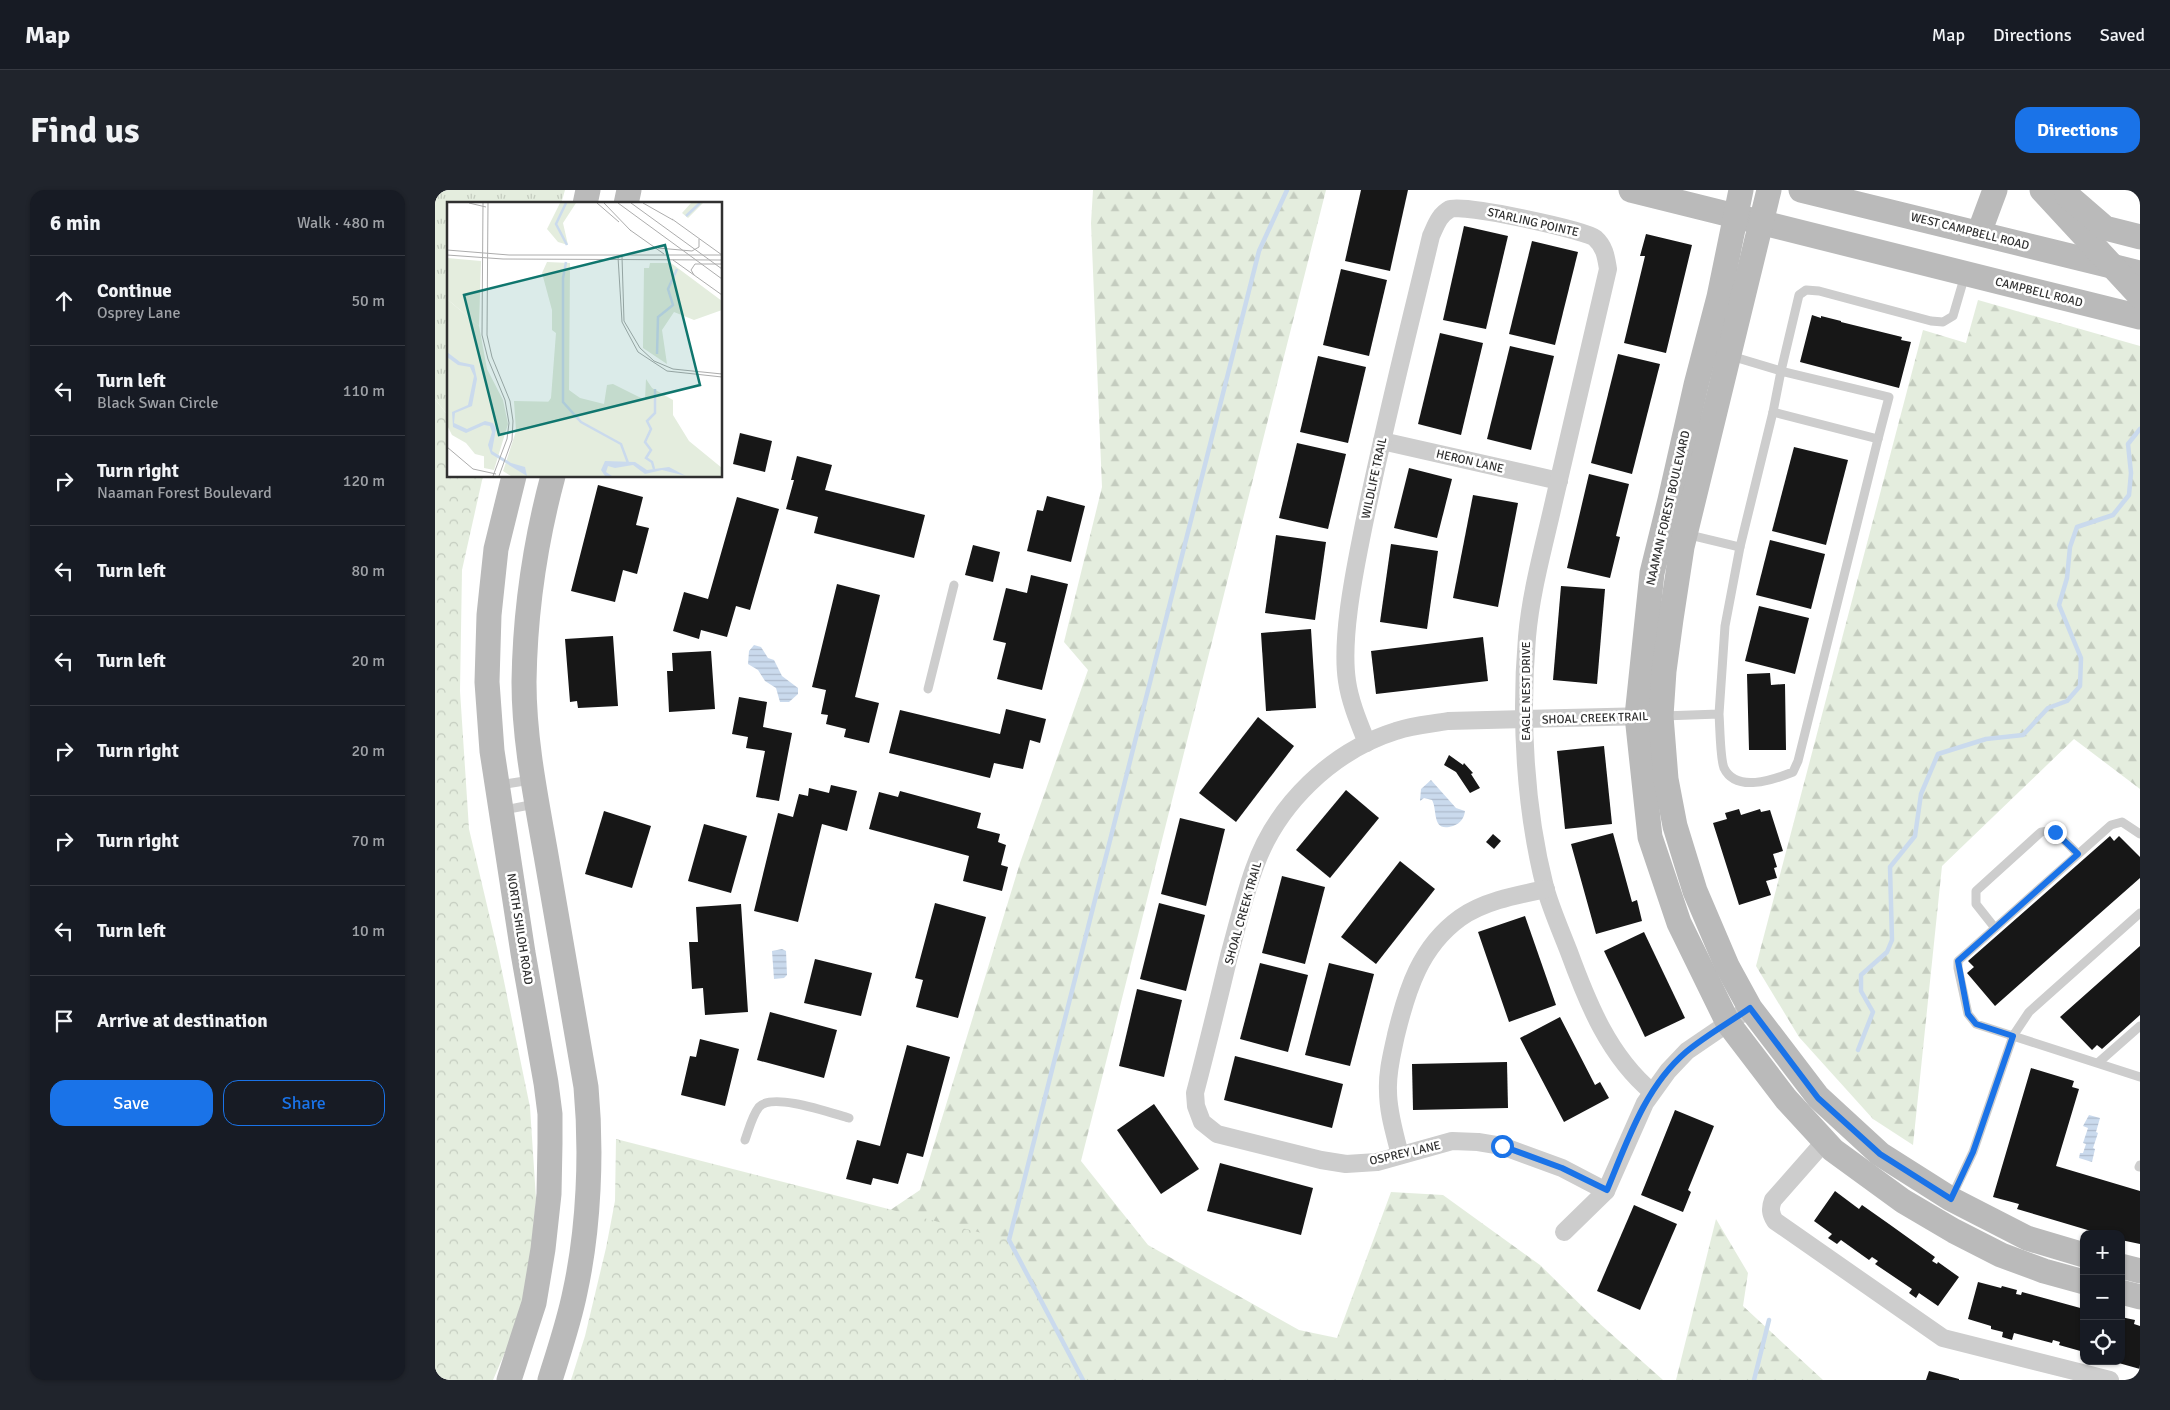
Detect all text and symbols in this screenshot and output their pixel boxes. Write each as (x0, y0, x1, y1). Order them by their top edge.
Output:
text: Map (25, 20, 70, 50)
text: Map (1932, 24, 1965, 46)
text: Directions (1993, 24, 2072, 46)
text: Saved (2100, 24, 2145, 46)
button: Directions (2015, 107, 2140, 153)
text: Find us (30, 109, 140, 152)
inset map (447, 202, 723, 478)
street label: STARLING POINTE (1486, 205, 1580, 240)
street label: WEST CAMPBELL ROAD (1909, 209, 2031, 254)
text: 6 min (50, 210, 101, 236)
text: Walk · 480 m (297, 213, 385, 233)
street label: CAMPBELL ROAD (1993, 274, 2085, 311)
text: Continue (97, 279, 172, 303)
icon: ahead (50, 287, 78, 315)
text: 50 m (351, 291, 385, 311)
text: Osprey Lane (97, 303, 180, 323)
text: Turn left (97, 369, 166, 393)
icon: left (50, 377, 78, 405)
text: 110 m (343, 381, 385, 401)
text: Black Swan Circle (97, 393, 219, 413)
street label: NAAMAN FOREST BOULEVARD (1643, 429, 1694, 587)
street label: WILDLIFE TRAIL (1359, 436, 1390, 520)
street label: HERON LANE (1435, 446, 1505, 477)
text: Turn right (97, 459, 179, 483)
icon: right (50, 467, 78, 495)
text: 120 m (343, 471, 385, 491)
text: Naaman Forest Boulevard (97, 483, 272, 503)
icon: left (50, 557, 78, 585)
text: Turn left (97, 559, 166, 583)
text: 80 m (351, 561, 385, 581)
street label: EAGLE NEST DRIVE (1519, 641, 1534, 741)
icon: left (50, 647, 78, 675)
text: Turn left (97, 649, 166, 673)
text: 20 m (351, 651, 385, 671)
street label: SHOAL CREEK TRAIL (1541, 709, 1649, 728)
icon: right (50, 737, 78, 765)
text: Turn right (97, 739, 179, 763)
text: 20 m (351, 741, 385, 761)
route end (2044, 821, 2067, 844)
icon: right (50, 827, 78, 855)
text: Turn right (97, 829, 179, 853)
text: 70 m (351, 831, 385, 851)
street label: SHOAL CREEK TRAIL (1222, 860, 1265, 966)
street label: NORTH SHILOH ROAD (503, 872, 536, 986)
icon: left (50, 917, 78, 945)
text: Turn left (97, 919, 166, 943)
text: 10 m (351, 921, 385, 941)
icon: arrive (50, 1007, 78, 1035)
text: Arrive at destination (97, 1009, 268, 1033)
button: Save (50, 1080, 213, 1126)
button: Share (223, 1080, 385, 1126)
route start (1491, 1135, 1514, 1158)
street label: OSPREY LANE (1368, 1138, 1442, 1169)
map controls (2080, 1230, 2125, 1365)
button: + (2080, 1230, 2125, 1275)
button: − (2080, 1275, 2125, 1320)
button: locate (2080, 1320, 2125, 1365)

